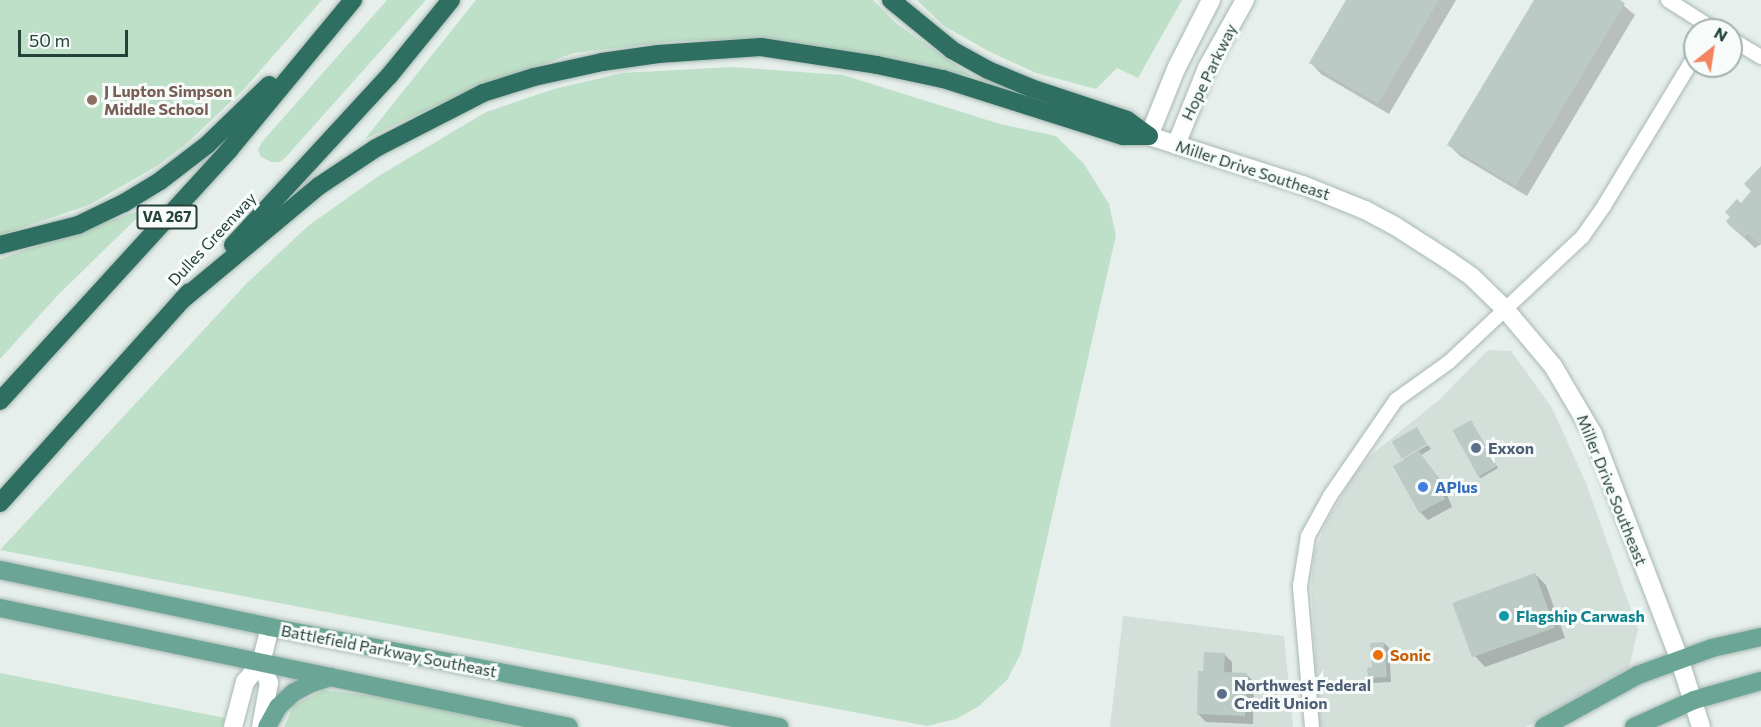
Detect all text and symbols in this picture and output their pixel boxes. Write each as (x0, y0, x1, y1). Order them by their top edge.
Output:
scale bar (21, 18, 130, 56)
north arrow (1683, 18, 1743, 78)
street label: Hope Parkway (1177, 21, 1241, 123)
text: N (1711, 22, 1731, 45)
text: 50 m (29, 29, 70, 51)
place label: J Lupton Simpson Middle School (104, 81, 232, 119)
marker: J Lupton Simpson Middle School (85, 93, 99, 107)
street label: Miller Drive Southeast (1173, 136, 1333, 204)
street label: Dulles Greenway (164, 188, 260, 290)
road number: VA 267 (136, 205, 198, 229)
street label: Miller Drive Southeast (1573, 412, 1651, 568)
place label: Exxon (1488, 438, 1534, 458)
marker: Exxon (1469, 441, 1483, 455)
place label: APlus (1435, 477, 1478, 497)
marker: APlus (1416, 480, 1430, 494)
place label: Flagship Carwash (1516, 606, 1645, 626)
marker: Flagship Carwash (1497, 609, 1511, 623)
street label: Battlefield Parkway Southeast (280, 621, 498, 681)
place label: Sonic (1390, 645, 1431, 665)
marker: Sonic (1371, 648, 1385, 662)
place label: Northwest Federal Credit Union (1234, 675, 1371, 713)
marker: Northwest Federal Credit Union (1215, 687, 1229, 701)

